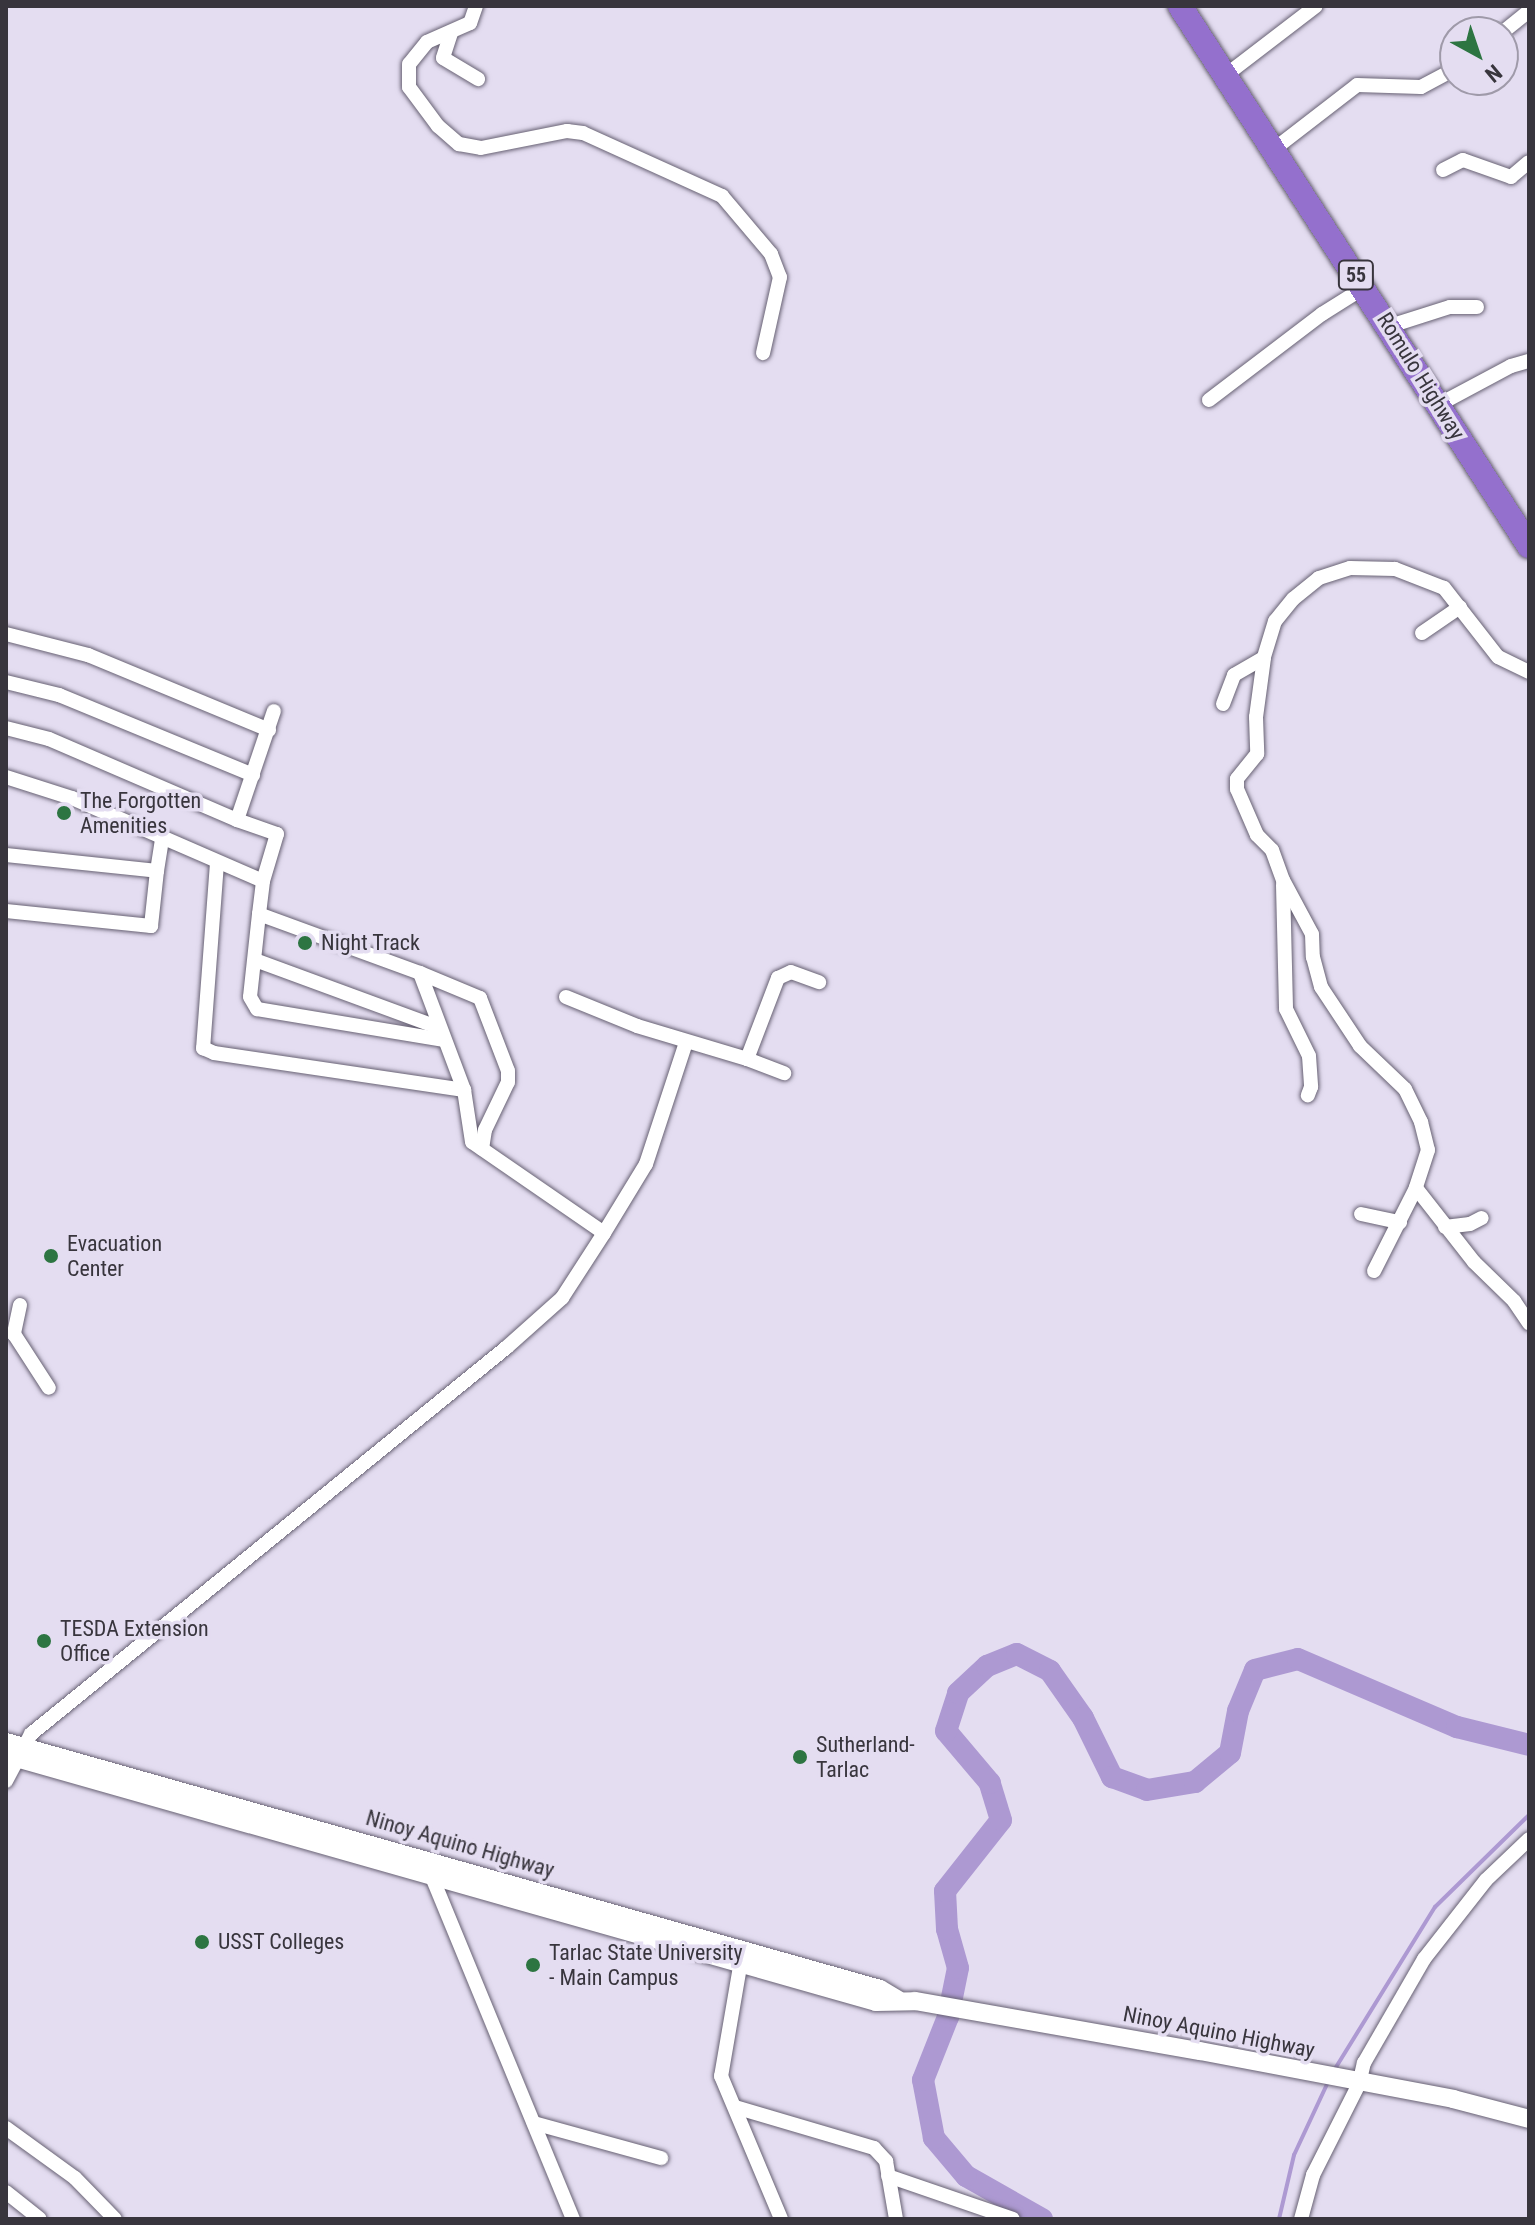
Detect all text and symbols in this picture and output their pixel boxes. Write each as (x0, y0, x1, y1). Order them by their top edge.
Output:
north arrow (1439, 16, 1519, 96)
text: N (1480, 59, 1507, 87)
road number: 55 (1336, 259, 1376, 291)
street label: Romulo Highway (1371, 307, 1471, 445)
place label: The Forgotten Amenities (80, 787, 201, 838)
marker: The Forgotten Amenities (55, 804, 73, 822)
place label: Night Track (321, 930, 420, 956)
marker: Night Track (296, 934, 314, 952)
place label: Evacuation Center (67, 1230, 162, 1282)
marker: Evacuation Center (42, 1247, 60, 1265)
place label: TESDA Extension Office (60, 1615, 209, 1666)
marker: TESDA Extension Office (35, 1632, 53, 1650)
place label: Sutherland- Tarlac (816, 1731, 915, 1782)
marker: Sutherland- Tarlac (791, 1748, 809, 1766)
street label: Ninoy Aquino Highway (363, 1804, 557, 1884)
place label: USST Colleges (218, 1929, 345, 1955)
marker: USST Colleges (193, 1933, 211, 1951)
place label: Tarlac State University - Main Campus (549, 1939, 743, 1990)
marker: Tarlac State University - Main Campus (524, 1956, 542, 1974)
street label: Ninoy Aquino Highway (1121, 2000, 1317, 2064)

